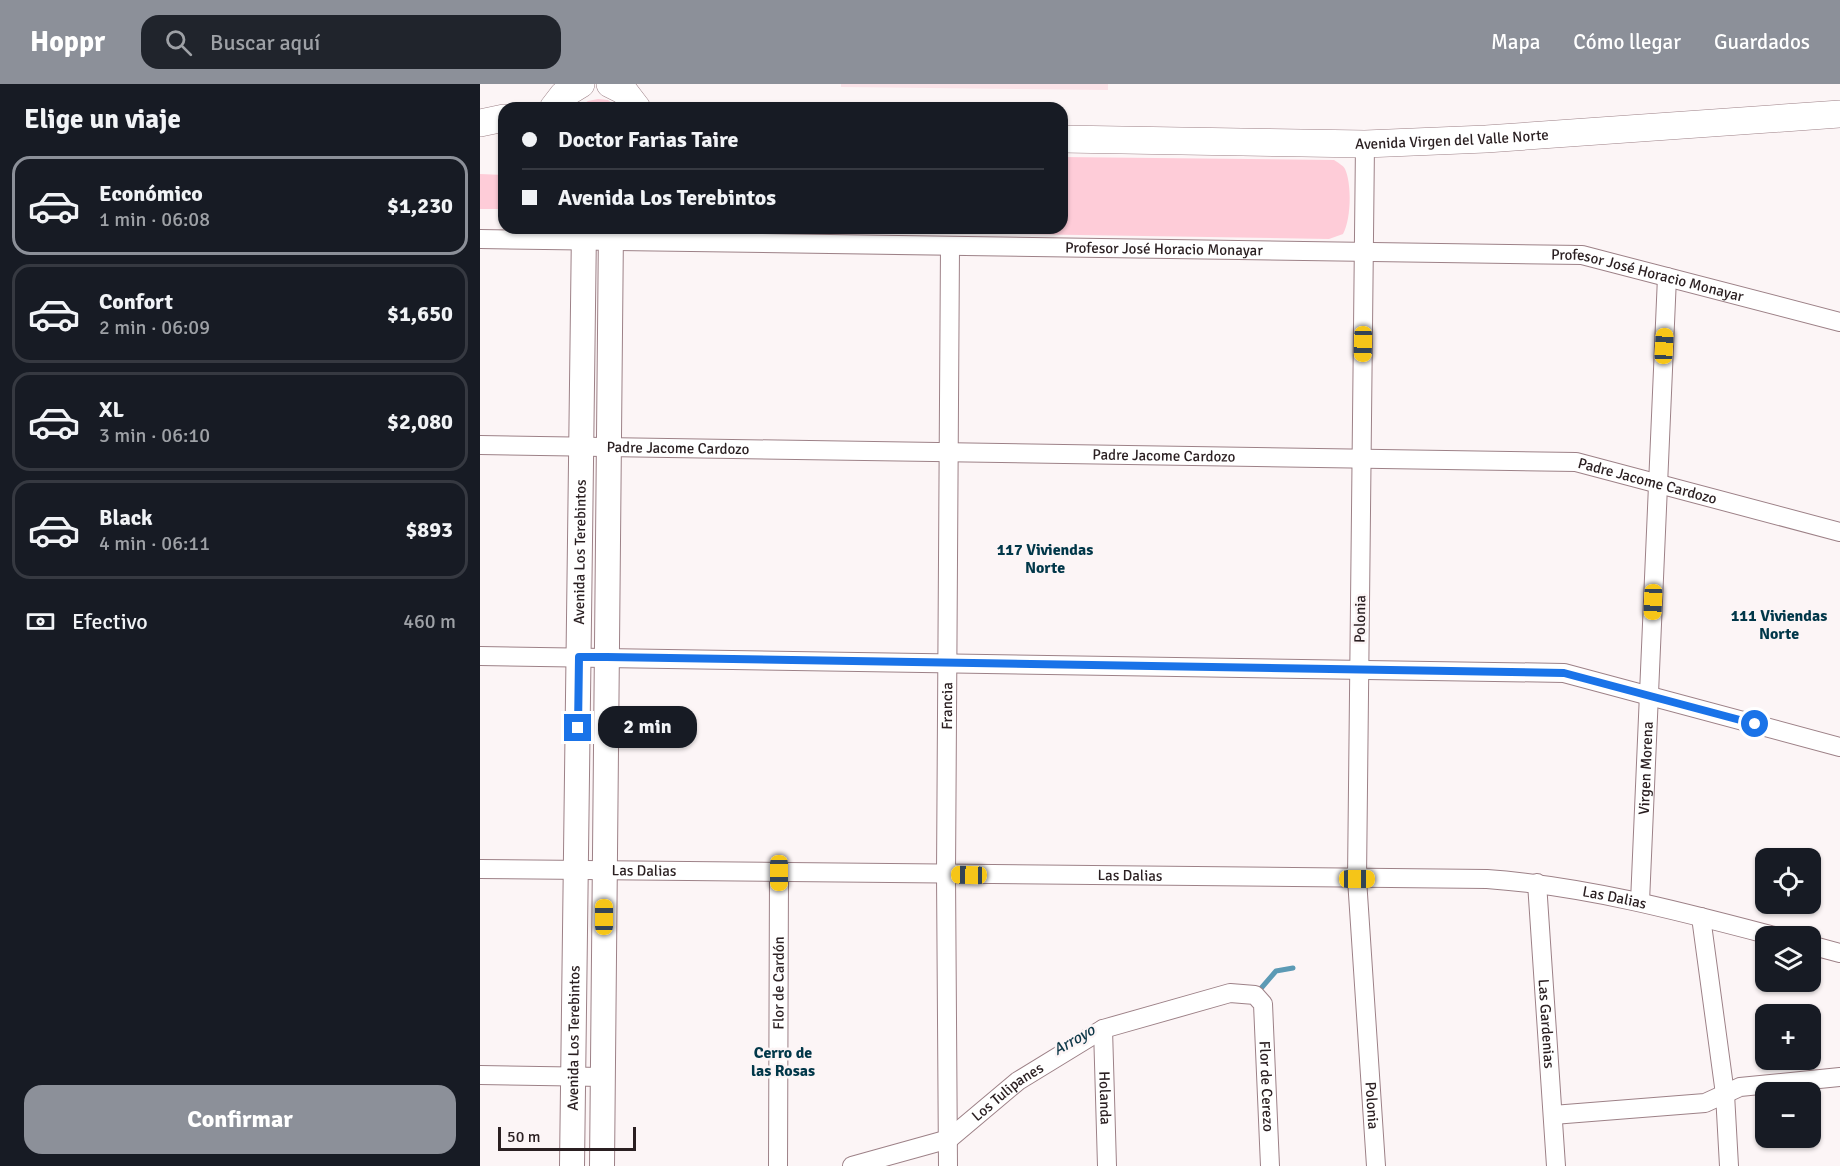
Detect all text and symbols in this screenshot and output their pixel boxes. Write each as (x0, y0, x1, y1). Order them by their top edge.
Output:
search box (141, 15, 561, 69)
text: Hoppr (30, 25, 105, 59)
icon: search (162, 26, 195, 59)
text: Buscar aquí (210, 29, 320, 56)
text: Mapa (1491, 29, 1540, 55)
text: Cómo llegar (1573, 29, 1681, 55)
text: Guardados (1714, 29, 1810, 55)
text: Elige un viaje (24, 103, 181, 136)
text: Doctor Farias Taire (558, 126, 738, 153)
street label: Avenida Virgen del Valle Norte (1355, 126, 1549, 153)
icon: car (27, 179, 81, 233)
text: Económico (99, 180, 203, 207)
text: Avenida Los Terebintos (558, 184, 776, 211)
text: $1,230 (387, 192, 453, 219)
text: 1 min · 06:08 (99, 207, 210, 232)
street label: Profesor José Horacio Monayar (1065, 238, 1263, 259)
street label: Profesor José Horacio Monayar (1551, 246, 1746, 306)
icon: car (27, 287, 81, 341)
text: Confort (99, 288, 173, 315)
text: $1,650 (387, 300, 453, 327)
text: 2 min · 06:09 (99, 315, 210, 340)
car (1354, 326, 1372, 362)
car (1654, 328, 1674, 364)
icon: car (27, 395, 81, 449)
text: XL (99, 396, 124, 423)
text: $2,080 (387, 408, 453, 435)
text: 3 min · 06:10 (99, 423, 210, 448)
street label: Padre Jacome Cardozo (606, 438, 750, 458)
street label: Padre Jacome Cardozo (1092, 446, 1236, 466)
street label: Padre Jacome Cardozo (1576, 454, 1719, 508)
street label: Avenida Los Terebintos (570, 479, 590, 625)
icon: car (27, 503, 81, 557)
text: Black (99, 504, 153, 531)
text: $893 (405, 516, 453, 543)
text: 4 min · 06:11 (99, 531, 210, 556)
district label: 117 Viviendas Norte (997, 540, 1093, 578)
car (1643, 584, 1663, 620)
street label: Polonia (1351, 595, 1369, 643)
icon: cash (24, 605, 57, 638)
district label: 111 Viviendas Norte (1731, 606, 1827, 644)
text: Efectivo (72, 608, 148, 635)
text: 460 m (403, 609, 456, 634)
street label: Francia (938, 682, 956, 730)
callout: 2 min (599, 707, 698, 749)
route start (1741, 710, 1768, 737)
route end (564, 714, 591, 741)
text: 2 min (623, 714, 672, 739)
street label: Virgen Morena (1635, 721, 1657, 815)
map controls (1755, 848, 1821, 1148)
button: locate (1755, 848, 1821, 914)
car (770, 855, 788, 891)
street label: Las Dalias (611, 861, 677, 880)
car (951, 866, 987, 884)
street label: Las Dalias (1097, 866, 1163, 885)
car (1339, 870, 1375, 888)
street label: Las Dalias (1581, 882, 1649, 913)
car (595, 899, 613, 935)
button: layers (1755, 926, 1821, 992)
street label: Flor de Cardón (769, 936, 788, 1030)
street label: Avenida Los Terebintos (564, 965, 584, 1111)
street label: Las Gardenias (1534, 978, 1558, 1069)
button: + (1755, 1004, 1821, 1070)
water label: Arroyo (1050, 1020, 1099, 1060)
street label: Flor de Cerezo (1256, 1040, 1278, 1132)
district label: Cerro de las Rosas (751, 1043, 815, 1081)
street label: Los Tulipanes (968, 1058, 1047, 1125)
street label: Holanda (1095, 1071, 1115, 1125)
street label: Polonia (1361, 1081, 1383, 1130)
button: − (1755, 1082, 1821, 1148)
button: Confirmar (24, 1085, 456, 1154)
scale bar (498, 1124, 636, 1152)
text: 50 m (507, 1127, 541, 1147)

